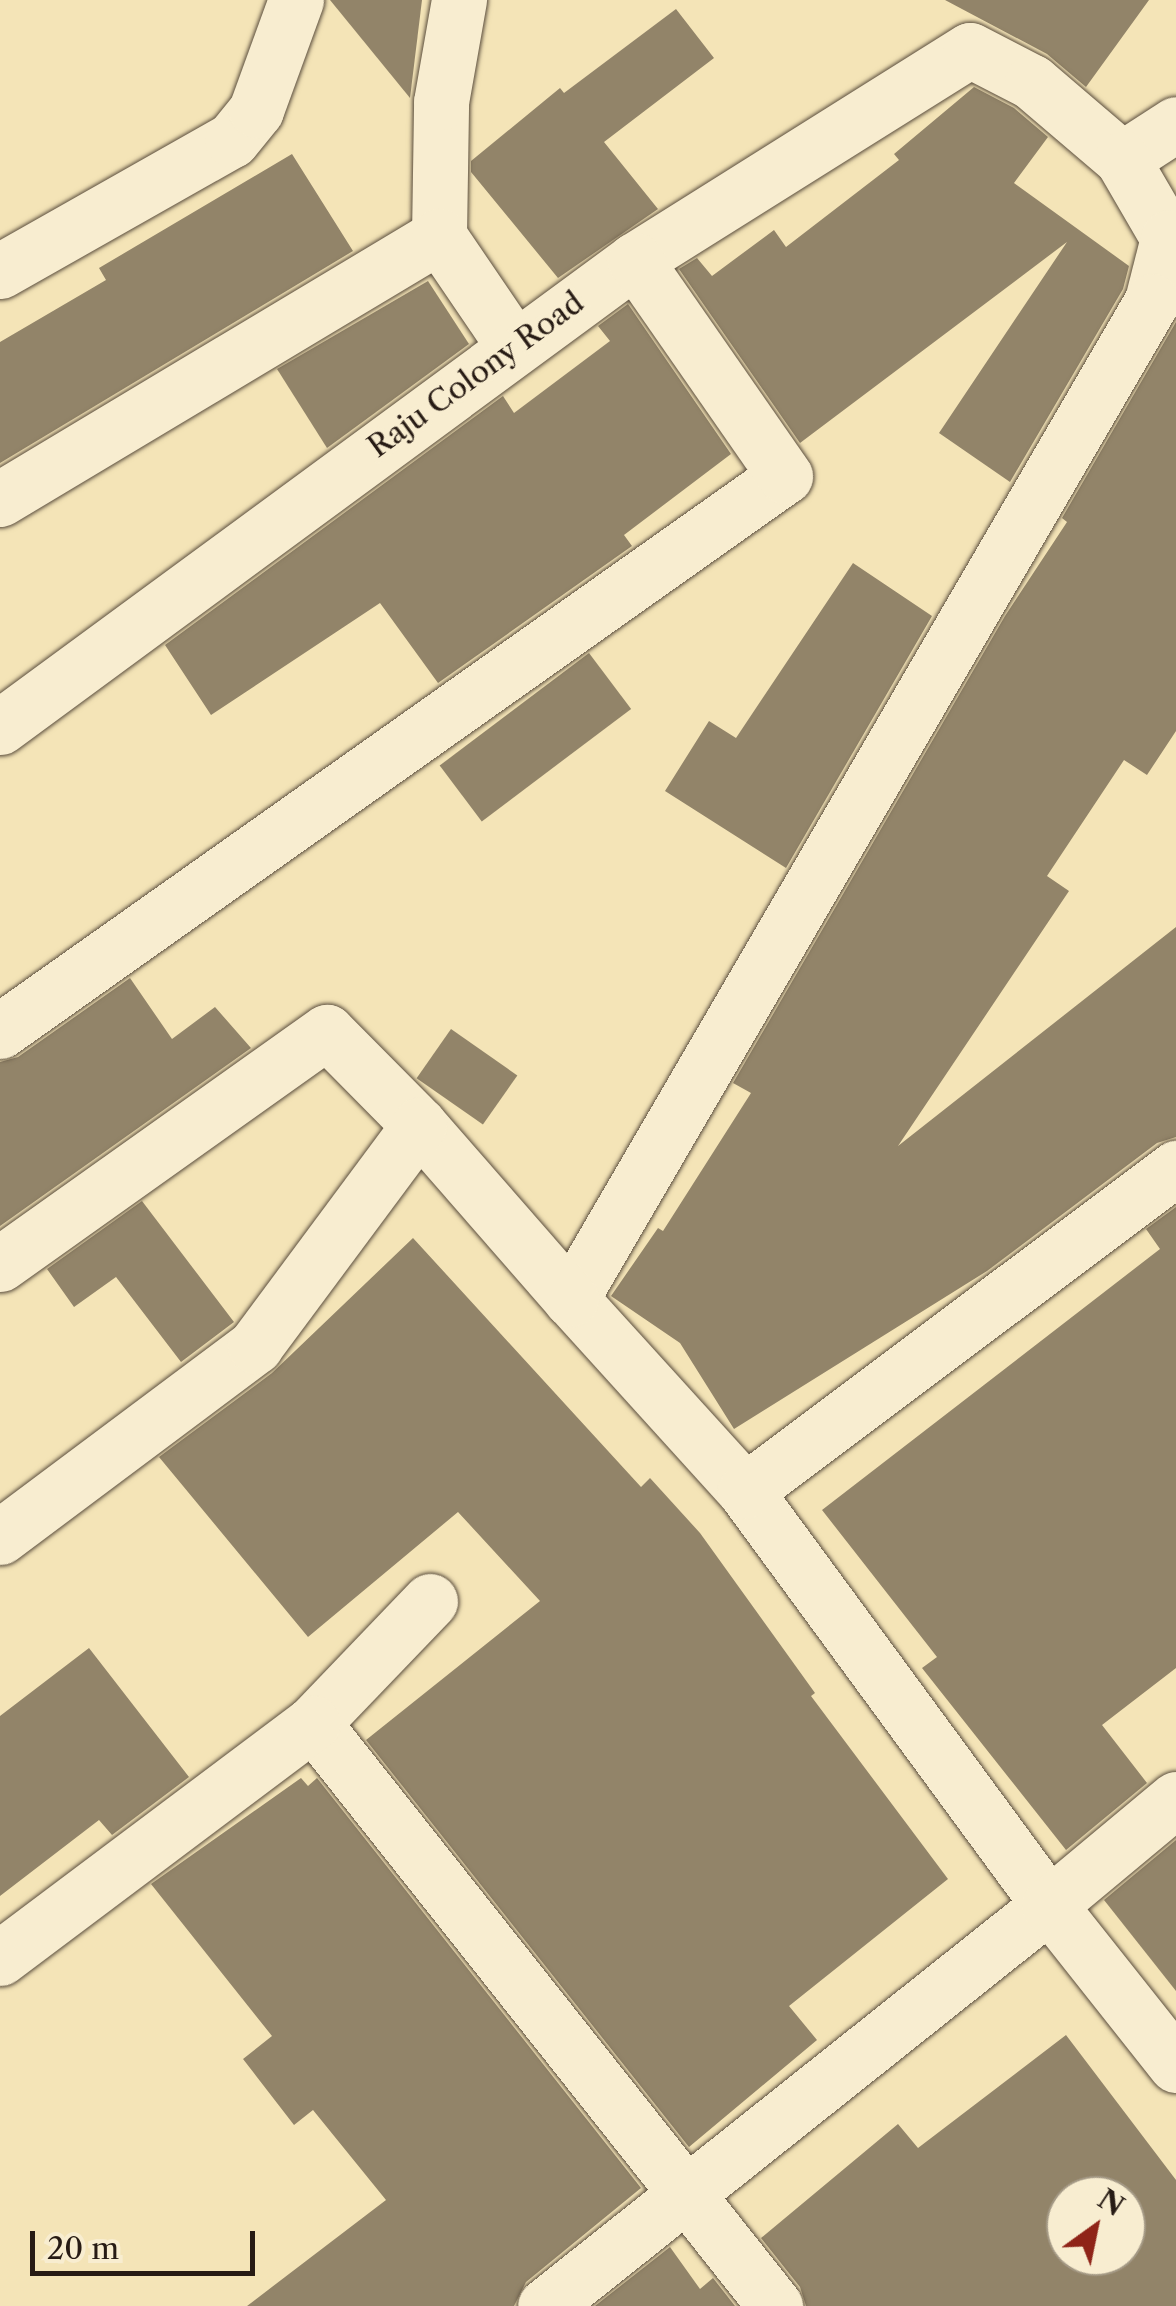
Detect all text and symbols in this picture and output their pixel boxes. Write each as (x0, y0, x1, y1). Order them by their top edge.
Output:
street label: Raju Colony Road (361, 284, 591, 466)
north arrow (1046, 2176, 1146, 2276)
text: N (1092, 2182, 1131, 2223)
scale bar (35, 2211, 260, 2273)
text: 20 m (47, 2230, 119, 2267)

